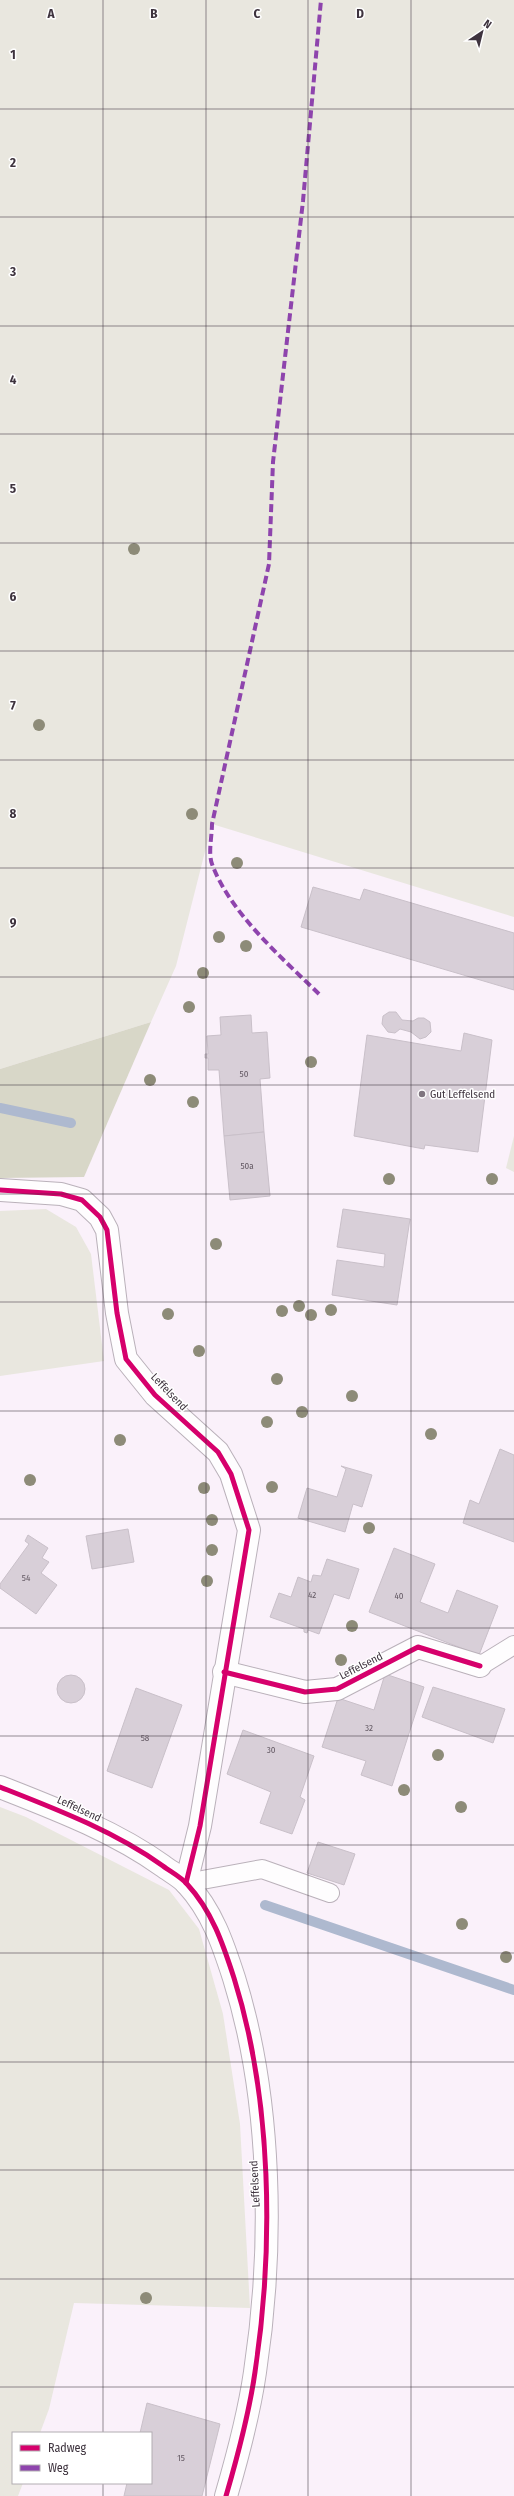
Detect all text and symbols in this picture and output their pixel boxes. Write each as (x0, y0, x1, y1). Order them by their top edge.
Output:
text: A (46, 6, 55, 21)
text: B (150, 6, 158, 21)
text: C (254, 6, 261, 21)
text: D (356, 6, 364, 21)
north arrow (462, 12, 502, 52)
text: N (481, 17, 494, 31)
text: 1 (10, 47, 16, 62)
text: 2 (9, 155, 16, 170)
text: 3 (9, 264, 16, 279)
text: 4 (10, 372, 17, 387)
text: 5 (10, 481, 16, 496)
text: 6 (10, 589, 17, 604)
text: 7 (10, 698, 16, 713)
text: 8 (10, 806, 17, 821)
text: 9 (10, 915, 17, 930)
house number: 50 (240, 1069, 249, 1079)
place label: Gut Leffelsend (430, 1088, 495, 1101)
marker: Gut Leffelsend (417, 1089, 427, 1099)
house number: 50a (240, 1161, 254, 1171)
street label: Leffelsend (148, 1371, 190, 1413)
house number: 54 (22, 1573, 31, 1583)
house number: 42 (308, 1590, 316, 1600)
house number: 40 (394, 1591, 404, 1601)
street label: Leffelsend (337, 1650, 385, 1682)
house number: 32 (365, 1723, 373, 1733)
house number: 58 (141, 1733, 150, 1743)
house number: 30 (267, 1745, 276, 1755)
street label: Leffelsend (55, 1793, 103, 1825)
street label: Leffelsend (247, 2160, 263, 2208)
legend (12, 2432, 152, 2484)
text: Radweg (48, 2441, 87, 2455)
house number: 15 (177, 2453, 185, 2463)
text: Weg (48, 2461, 69, 2475)

